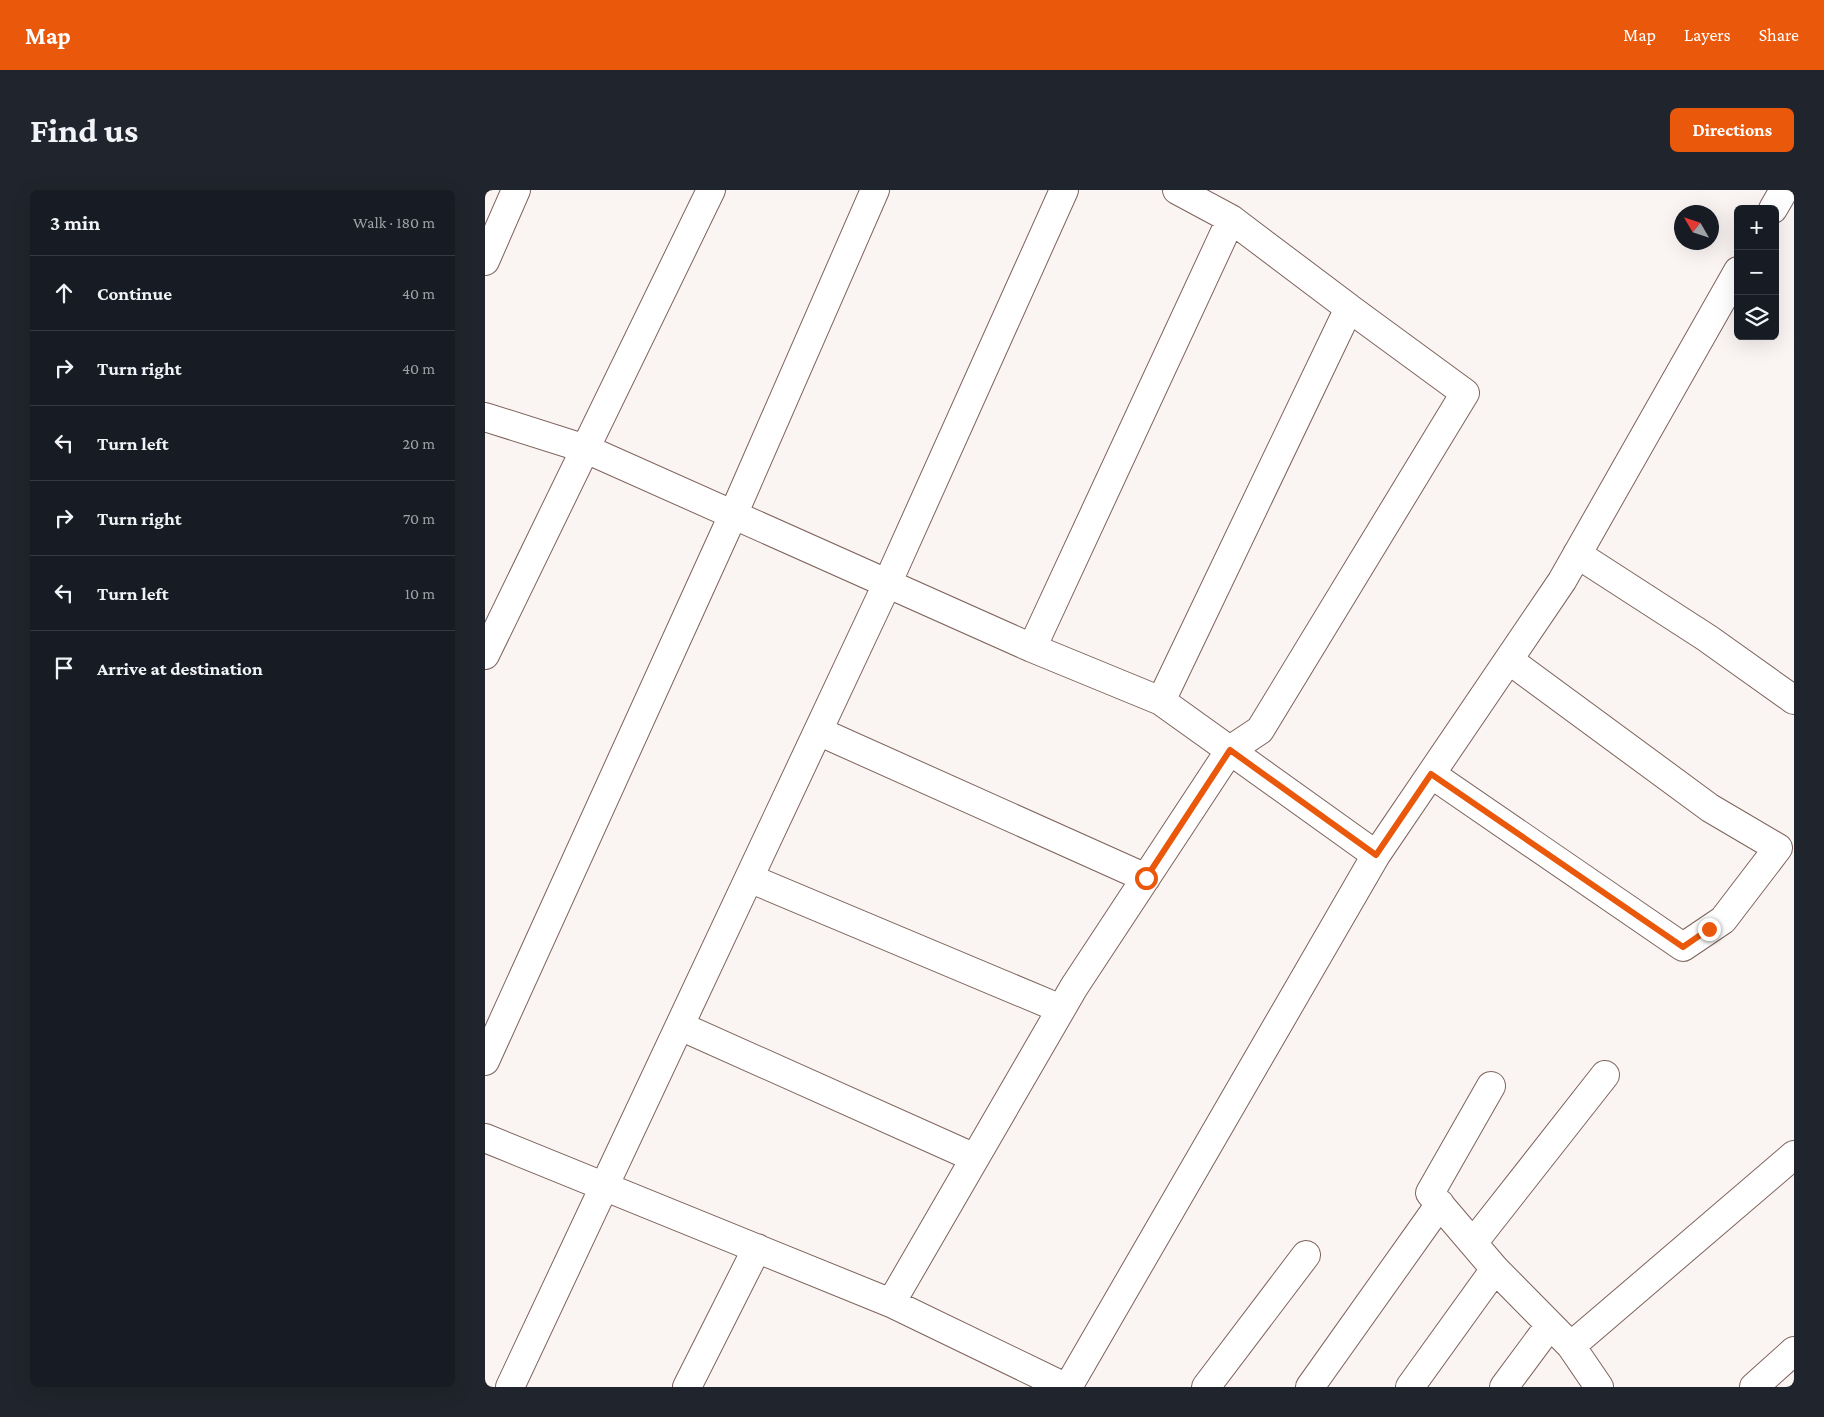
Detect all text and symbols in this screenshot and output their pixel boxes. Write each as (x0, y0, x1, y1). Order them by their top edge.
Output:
text: Map (25, 22, 71, 49)
text: Map (1623, 25, 1656, 45)
text: Layers (1684, 25, 1731, 45)
text: Share (1759, 25, 1799, 45)
button: Directions (1670, 108, 1794, 152)
text: Find us (30, 111, 138, 150)
north arrow (1674, 205, 1719, 250)
map controls (1734, 205, 1779, 340)
button: + (1734, 205, 1779, 250)
text: 3 min (50, 211, 100, 235)
text: Walk · 180 m (353, 214, 435, 231)
button: − (1734, 250, 1779, 295)
icon: ahead (50, 279, 78, 307)
text: Continue (97, 283, 172, 304)
text: 40 m (402, 285, 435, 302)
button: layers (1734, 295, 1779, 340)
icon: right (50, 354, 78, 382)
text: Turn right (97, 358, 182, 379)
text: 40 m (402, 360, 435, 377)
icon: left (50, 429, 78, 457)
text: Turn left (97, 433, 169, 454)
text: 20 m (402, 435, 435, 452)
icon: right (50, 504, 78, 532)
text: Turn right (97, 508, 182, 529)
text: 70 m (403, 510, 435, 527)
icon: left (50, 579, 78, 607)
text: Turn left (97, 583, 169, 604)
text: 10 m (405, 585, 435, 602)
icon: arrive (50, 654, 78, 682)
text: Arrive at destination (97, 658, 263, 679)
route start (1135, 867, 1158, 890)
route end (1698, 918, 1721, 941)

